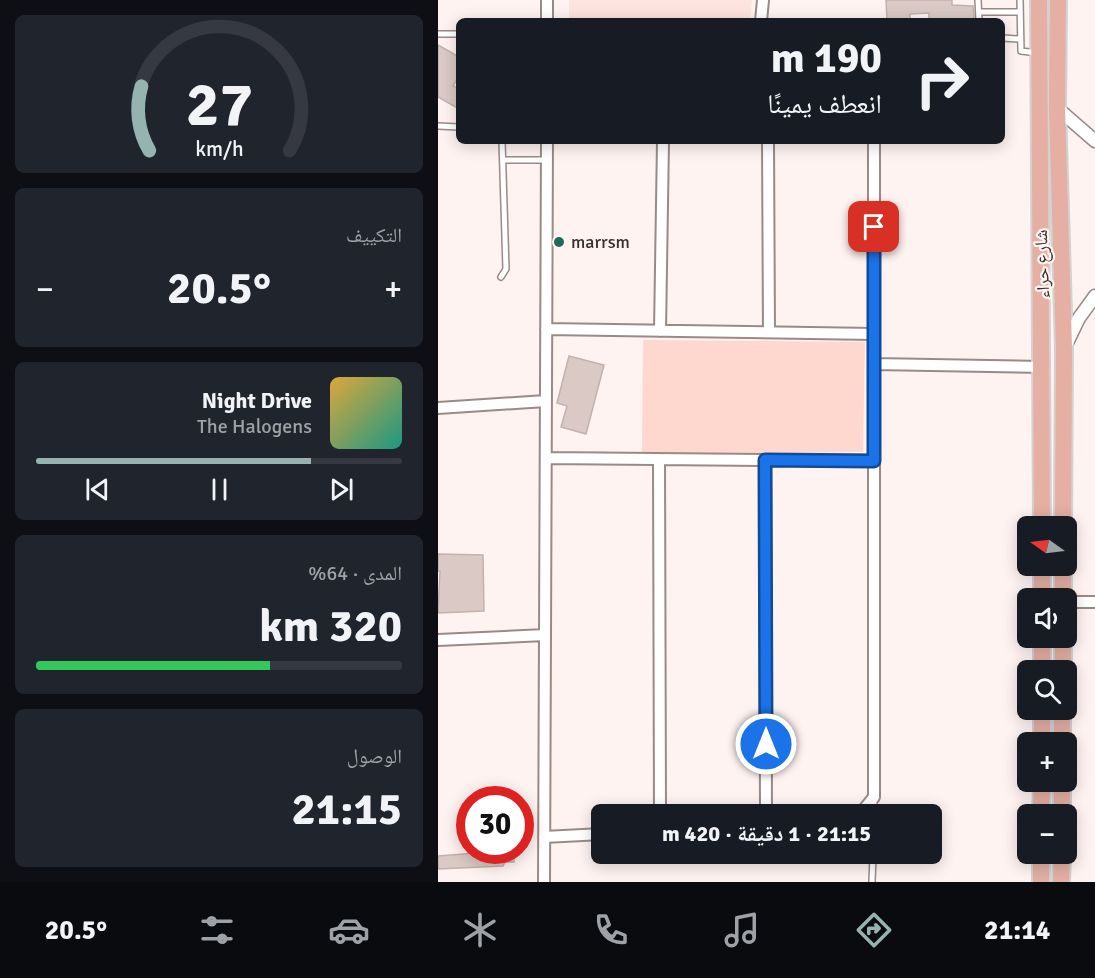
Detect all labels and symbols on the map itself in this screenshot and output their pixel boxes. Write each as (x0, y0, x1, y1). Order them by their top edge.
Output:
pin (848, 201, 899, 252)
street label: شارع حراء (1030, 229, 1054, 299)
place label: marrsm (571, 231, 630, 253)
marker: marrsm (552, 235, 566, 249)
north arrow (1017, 516, 1077, 576)
position arrow (734, 712, 798, 776)
speed limit sign: 30 (456, 786, 534, 864)

